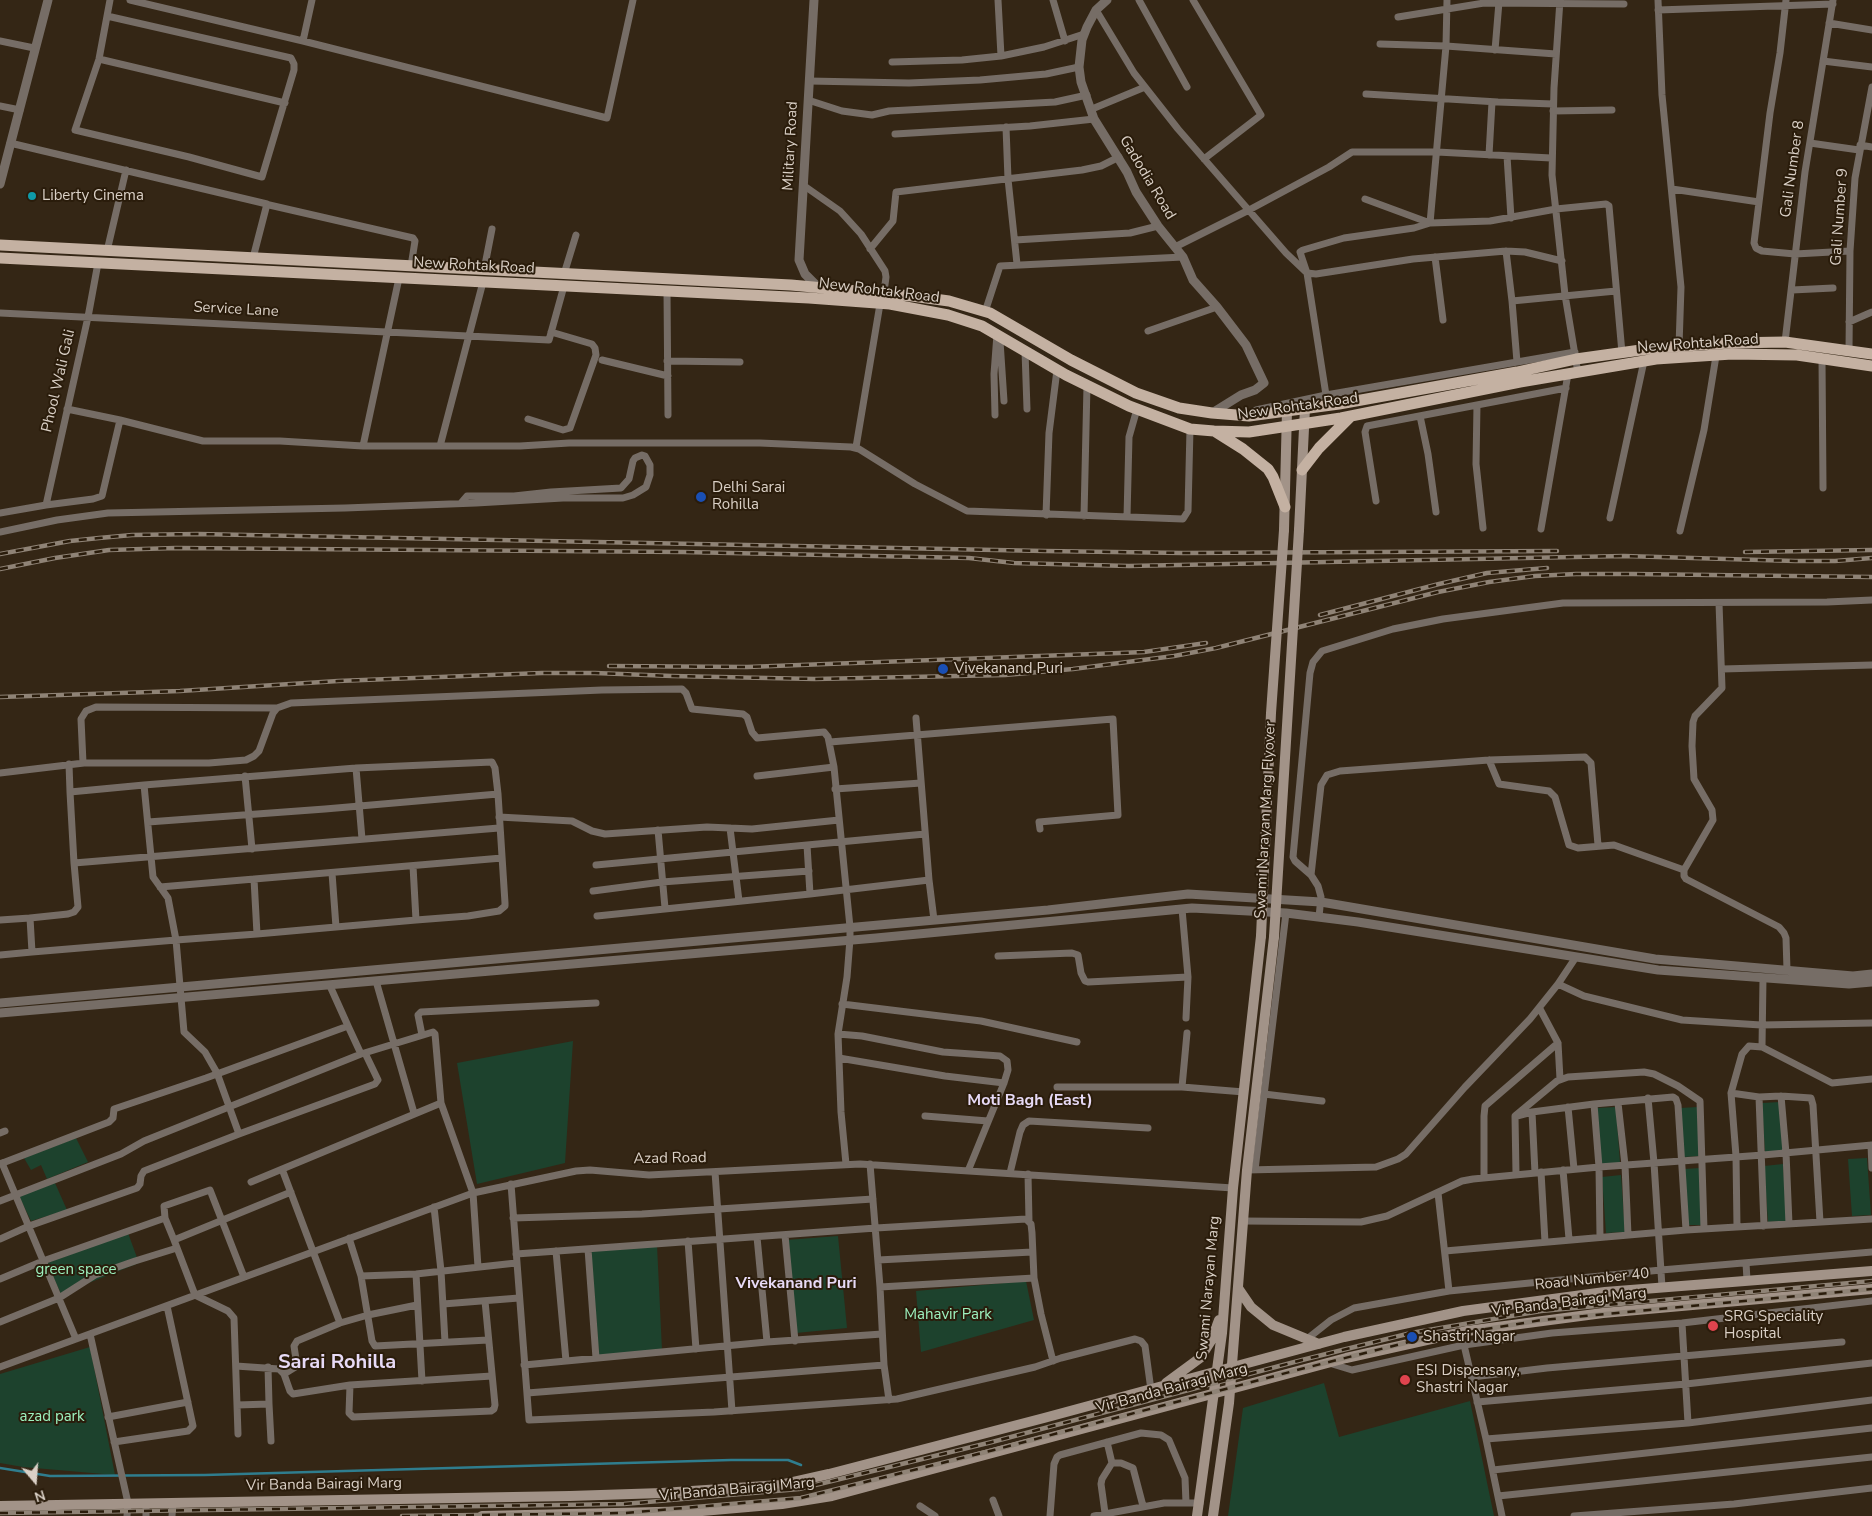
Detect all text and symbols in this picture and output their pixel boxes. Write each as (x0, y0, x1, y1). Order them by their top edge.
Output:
street label: Military Road (780, 101, 802, 191)
street label: Gali Number 8 (1777, 119, 1809, 219)
street label: Gadodia Road (1115, 133, 1179, 223)
street label: Gali Number 9 (1828, 168, 1852, 266)
place label: Liberty Cinema (42, 187, 144, 205)
marker: Liberty Cinema (26, 190, 38, 202)
street label: New Rohtak Road (413, 254, 535, 278)
street label: New Rohtak Road (818, 275, 940, 307)
street label: Service Lane (193, 299, 279, 321)
street label: Phool Wali Gali (38, 328, 80, 434)
street label: New Rohtak Road (1637, 331, 1759, 357)
street label: New Rohtak Road (1237, 390, 1359, 424)
place label: Delhi Sarai Rohilla (712, 479, 785, 514)
marker: Delhi Sarai Rohilla (694, 490, 708, 504)
place label: Vivekanand Puri (954, 660, 1063, 678)
marker: Vivekanand Puri (936, 662, 950, 676)
street label: Swami Narayan Marg Flyover (1252, 721, 1280, 919)
district label: Moti Bagh (East) (967, 1091, 1093, 1111)
street label: Azad Road (633, 1149, 707, 1169)
street label: Swami Narayan Marg (1194, 1215, 1224, 1361)
park label: green space (35, 1261, 117, 1279)
street label: Road Number 40 (1534, 1265, 1650, 1295)
district label: Vivekanand Puri (736, 1274, 856, 1294)
street label: Vir Banda Bairagi Marg (1490, 1285, 1648, 1321)
park label: Mahavir Park (904, 1306, 992, 1324)
place label: SRG Speciality Hospital (1724, 1308, 1823, 1343)
marker: SRG Speciality Hospital (1706, 1319, 1720, 1333)
place label: Shastri Nagar (1423, 1328, 1515, 1346)
marker: Shastri Nagar (1405, 1330, 1419, 1344)
district label: Sarai Rohilla (278, 1351, 396, 1375)
street label: Vir Banda Bairagi Marg (1094, 1360, 1250, 1418)
place label: ESI Dispensary, Shastri Nagar (1416, 1362, 1520, 1397)
marker: ESI Dispensary, Shastri Nagar (1398, 1373, 1412, 1387)
park label: azad park (20, 1408, 84, 1426)
north arrow (10, 1456, 60, 1506)
street label: Vir Banda Bairagi Marg (659, 1474, 815, 1506)
street label: Vir Banda Bairagi Marg (246, 1475, 402, 1495)
text: N (32, 1485, 48, 1506)

